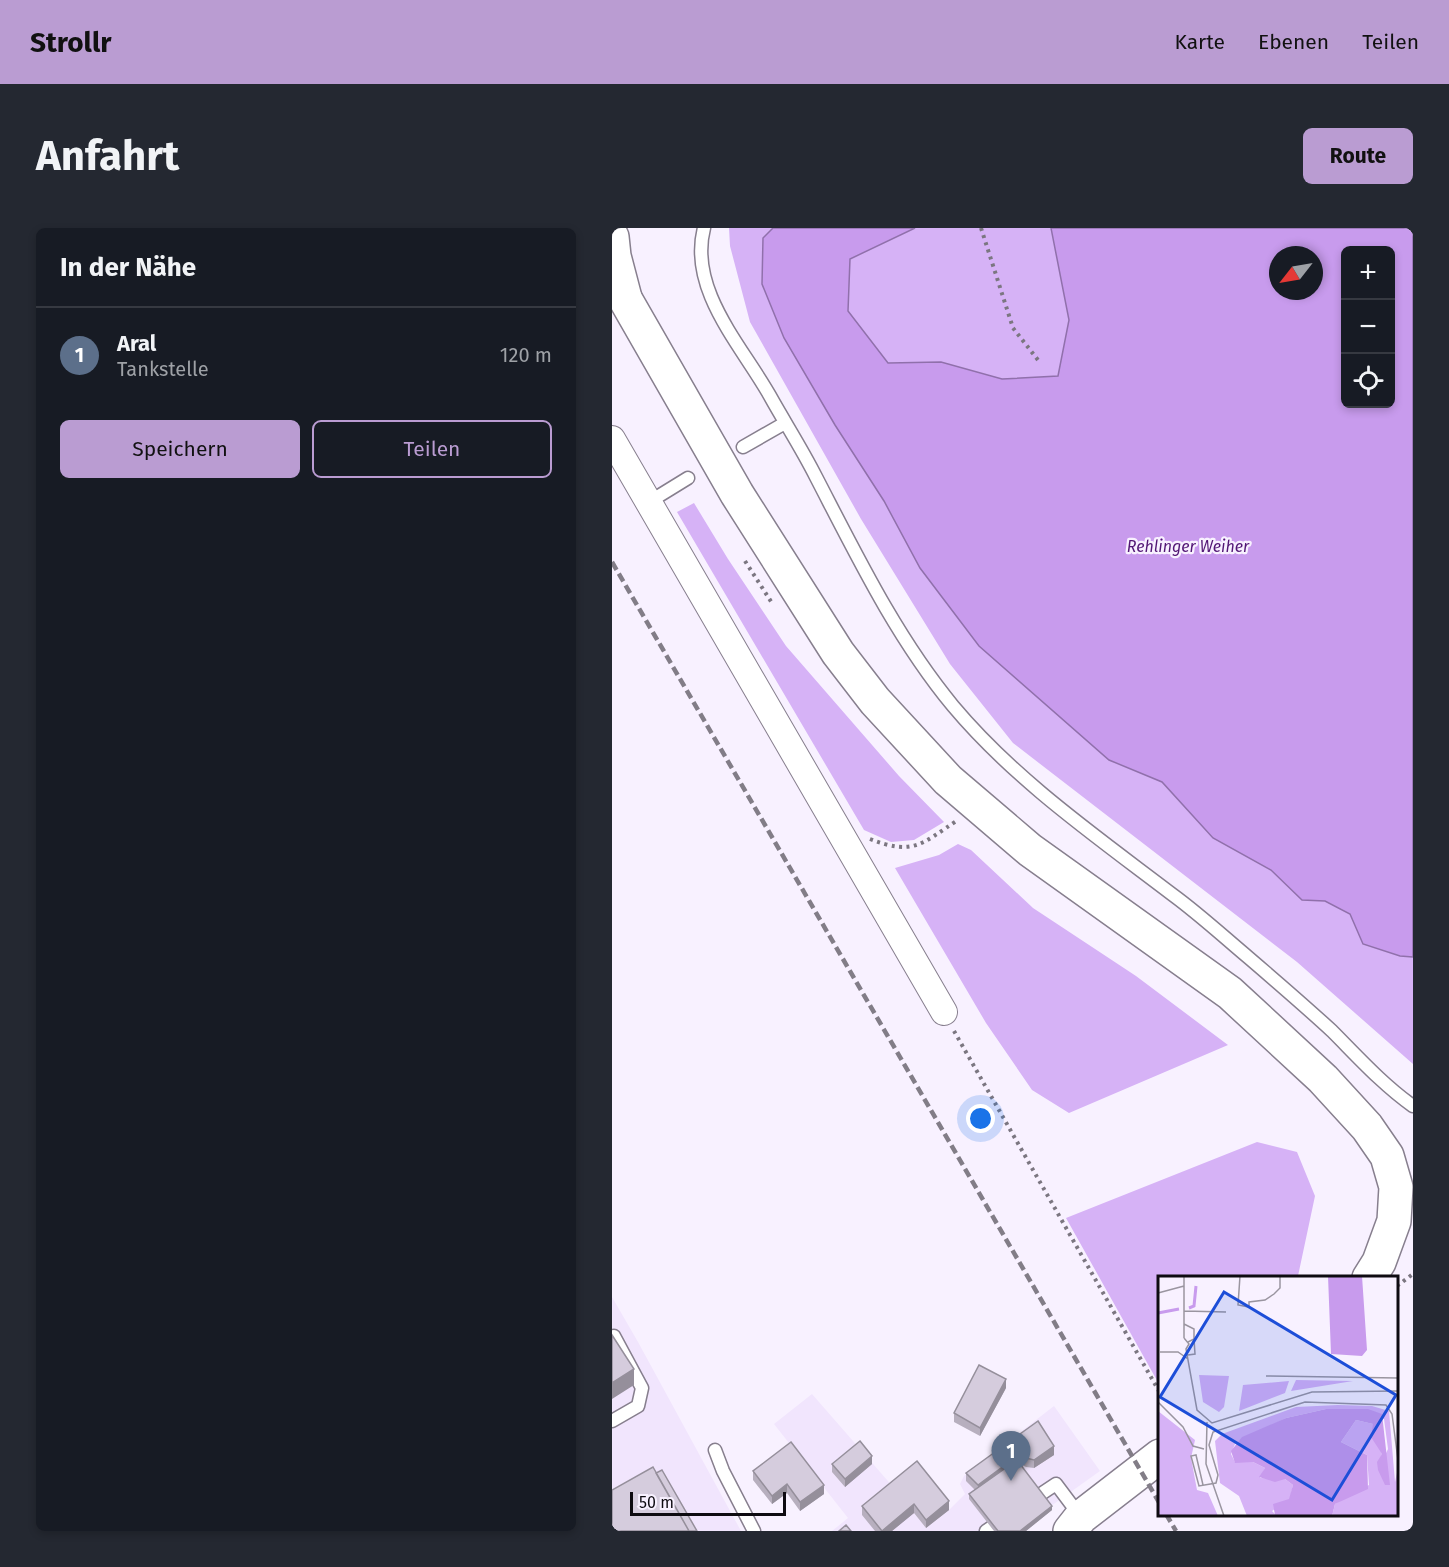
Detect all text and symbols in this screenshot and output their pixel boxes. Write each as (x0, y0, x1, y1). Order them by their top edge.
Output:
text: Strollr (30, 26, 111, 59)
text: Karte (1174, 29, 1225, 55)
text: Ebenen (1258, 29, 1329, 55)
text: Teilen (1362, 29, 1419, 55)
button: Route (1303, 128, 1413, 184)
text: Anfahrt (36, 131, 179, 181)
north arrow (1269, 246, 1323, 300)
map controls (1341, 246, 1395, 408)
button: + (1341, 246, 1395, 300)
text: In der Nähe (60, 252, 196, 283)
button: − (1341, 300, 1395, 354)
text: Aral (117, 330, 156, 357)
text: 1 (75, 343, 84, 367)
text: 120 m (500, 343, 552, 367)
button: locate (1341, 354, 1395, 408)
text: Tankstelle (117, 357, 209, 381)
button: Speichern (60, 420, 300, 478)
button: Teilen (312, 420, 552, 478)
water label: Rehlinger Weiher (1127, 537, 1250, 556)
your location (966, 1104, 995, 1133)
inset map (1158, 1276, 1398, 1516)
pin: 1 (992, 1432, 1030, 1481)
scale bar (630, 1489, 786, 1516)
text: 50 m (639, 1493, 674, 1512)

